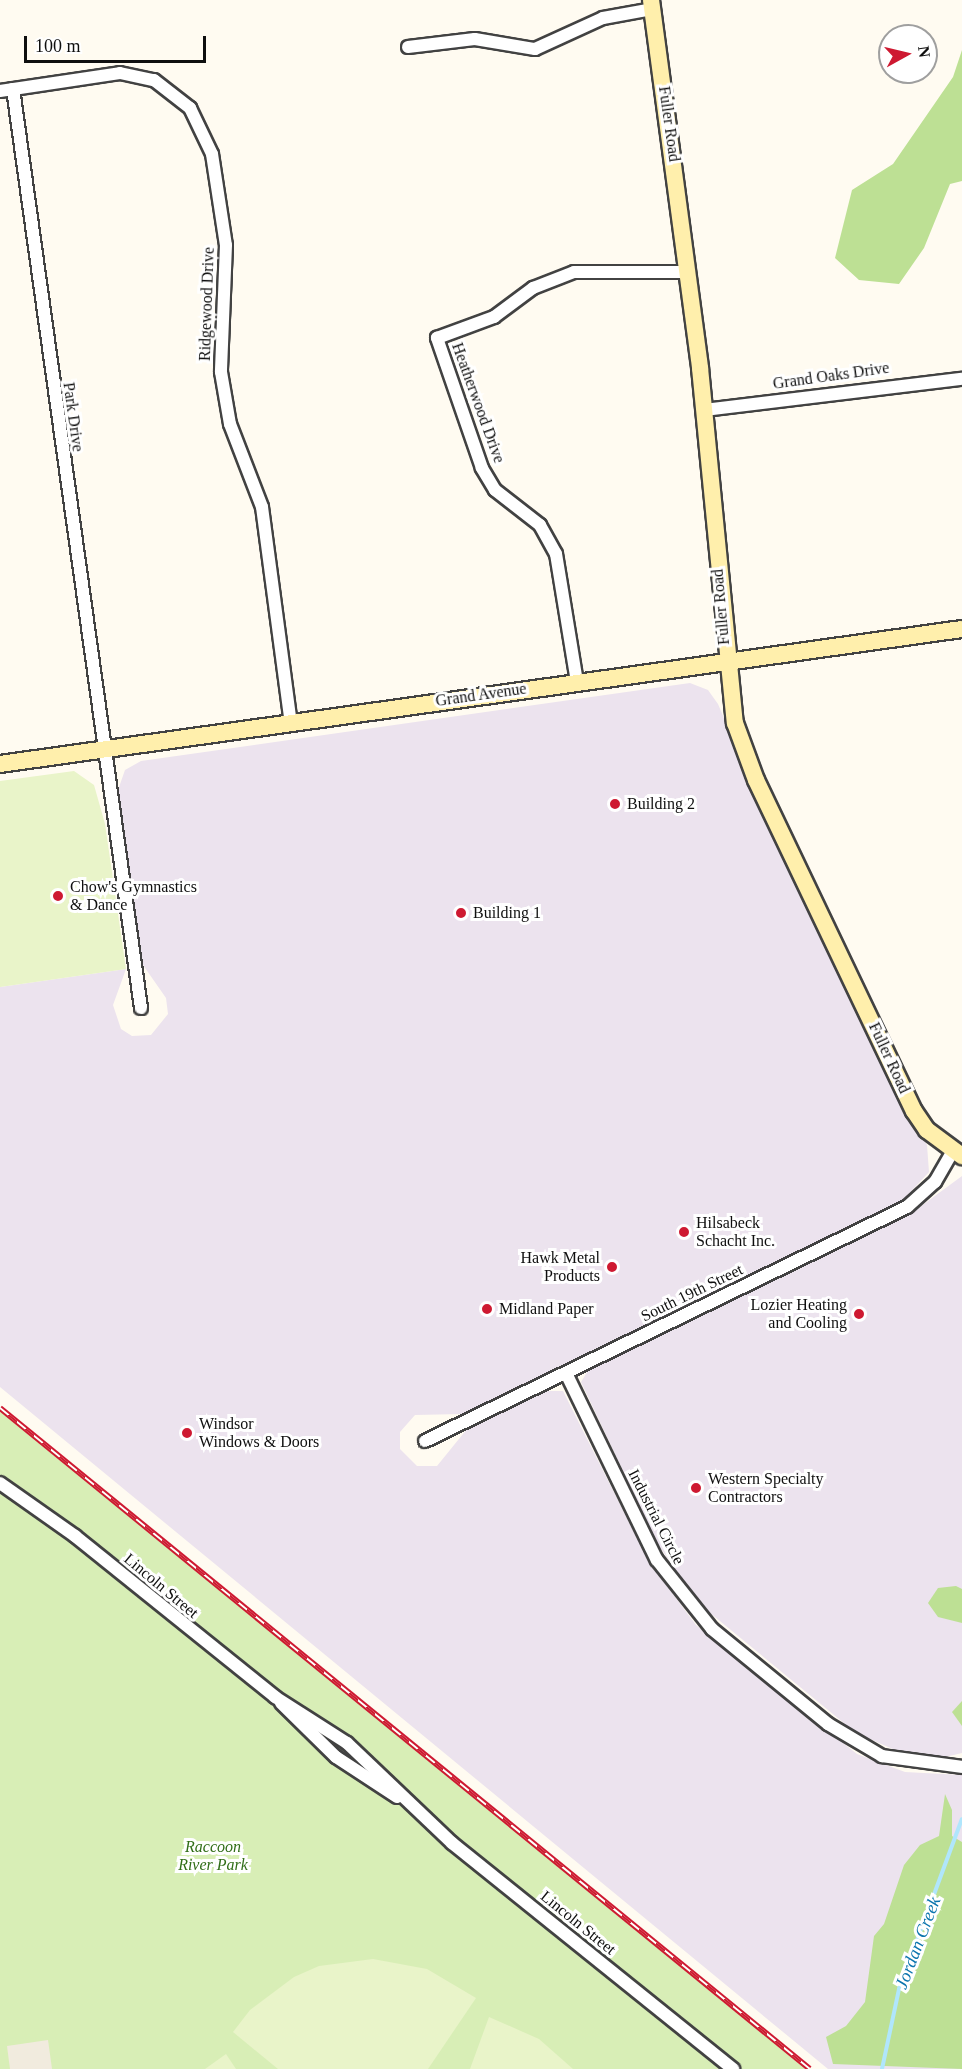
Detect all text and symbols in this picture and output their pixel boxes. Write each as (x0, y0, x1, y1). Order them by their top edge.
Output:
scale bar (27, 24, 208, 62)
north arrow (878, 24, 938, 84)
text: 100 m (35, 36, 81, 56)
text: N (915, 45, 934, 59)
street label: Fuller Road (654, 85, 684, 163)
street label: Ridgewood Drive (195, 247, 219, 361)
street label: Heatherwood Drive (447, 340, 509, 466)
street label: Grand Oaks Drive (772, 358, 890, 394)
street label: Park Drive (59, 381, 87, 453)
street label: Fuller Road (708, 568, 734, 646)
street label: Grand Avenue (434, 679, 528, 711)
place label: Building 2 (627, 794, 695, 814)
marker: Building 2 (608, 797, 622, 811)
place label: Chow's Gymnastics & Dance (70, 877, 197, 915)
marker: Chow's Gymnastics & Dance (51, 889, 65, 903)
place label: Building 1 (473, 903, 541, 923)
marker: Building 1 (454, 906, 468, 920)
street label: Fuller Road (864, 1020, 914, 1096)
place label: Hilsabeck Schacht Inc. (696, 1213, 775, 1251)
marker: Hilsabeck Schacht Inc. (677, 1225, 691, 1239)
place label: Hawk Metal Products (520, 1248, 600, 1286)
marker: Hawk Metal Products (605, 1260, 619, 1274)
street label: South 19th Street (638, 1260, 746, 1326)
place label: Lozier Heating and Cooling (751, 1295, 847, 1333)
place label: Midland Paper (499, 1299, 594, 1319)
marker: Midland Paper (480, 1302, 494, 1316)
marker: Lozier Heating and Cooling (852, 1307, 866, 1321)
place label: Windsor Windows & Doors (199, 1414, 319, 1452)
marker: Windsor Windows & Doors (180, 1426, 194, 1440)
street label: Industrial Circle (624, 1466, 688, 1568)
place label: Western Specialty Contractors (708, 1469, 824, 1507)
marker: Western Specialty Contractors (689, 1481, 703, 1495)
street label: Lincoln Street (120, 1549, 202, 1623)
park label: Raccoon River Park (178, 1837, 248, 1875)
street label: Lincoln Street (537, 1887, 619, 1959)
water label: Jordan Creek (891, 1894, 945, 1992)

